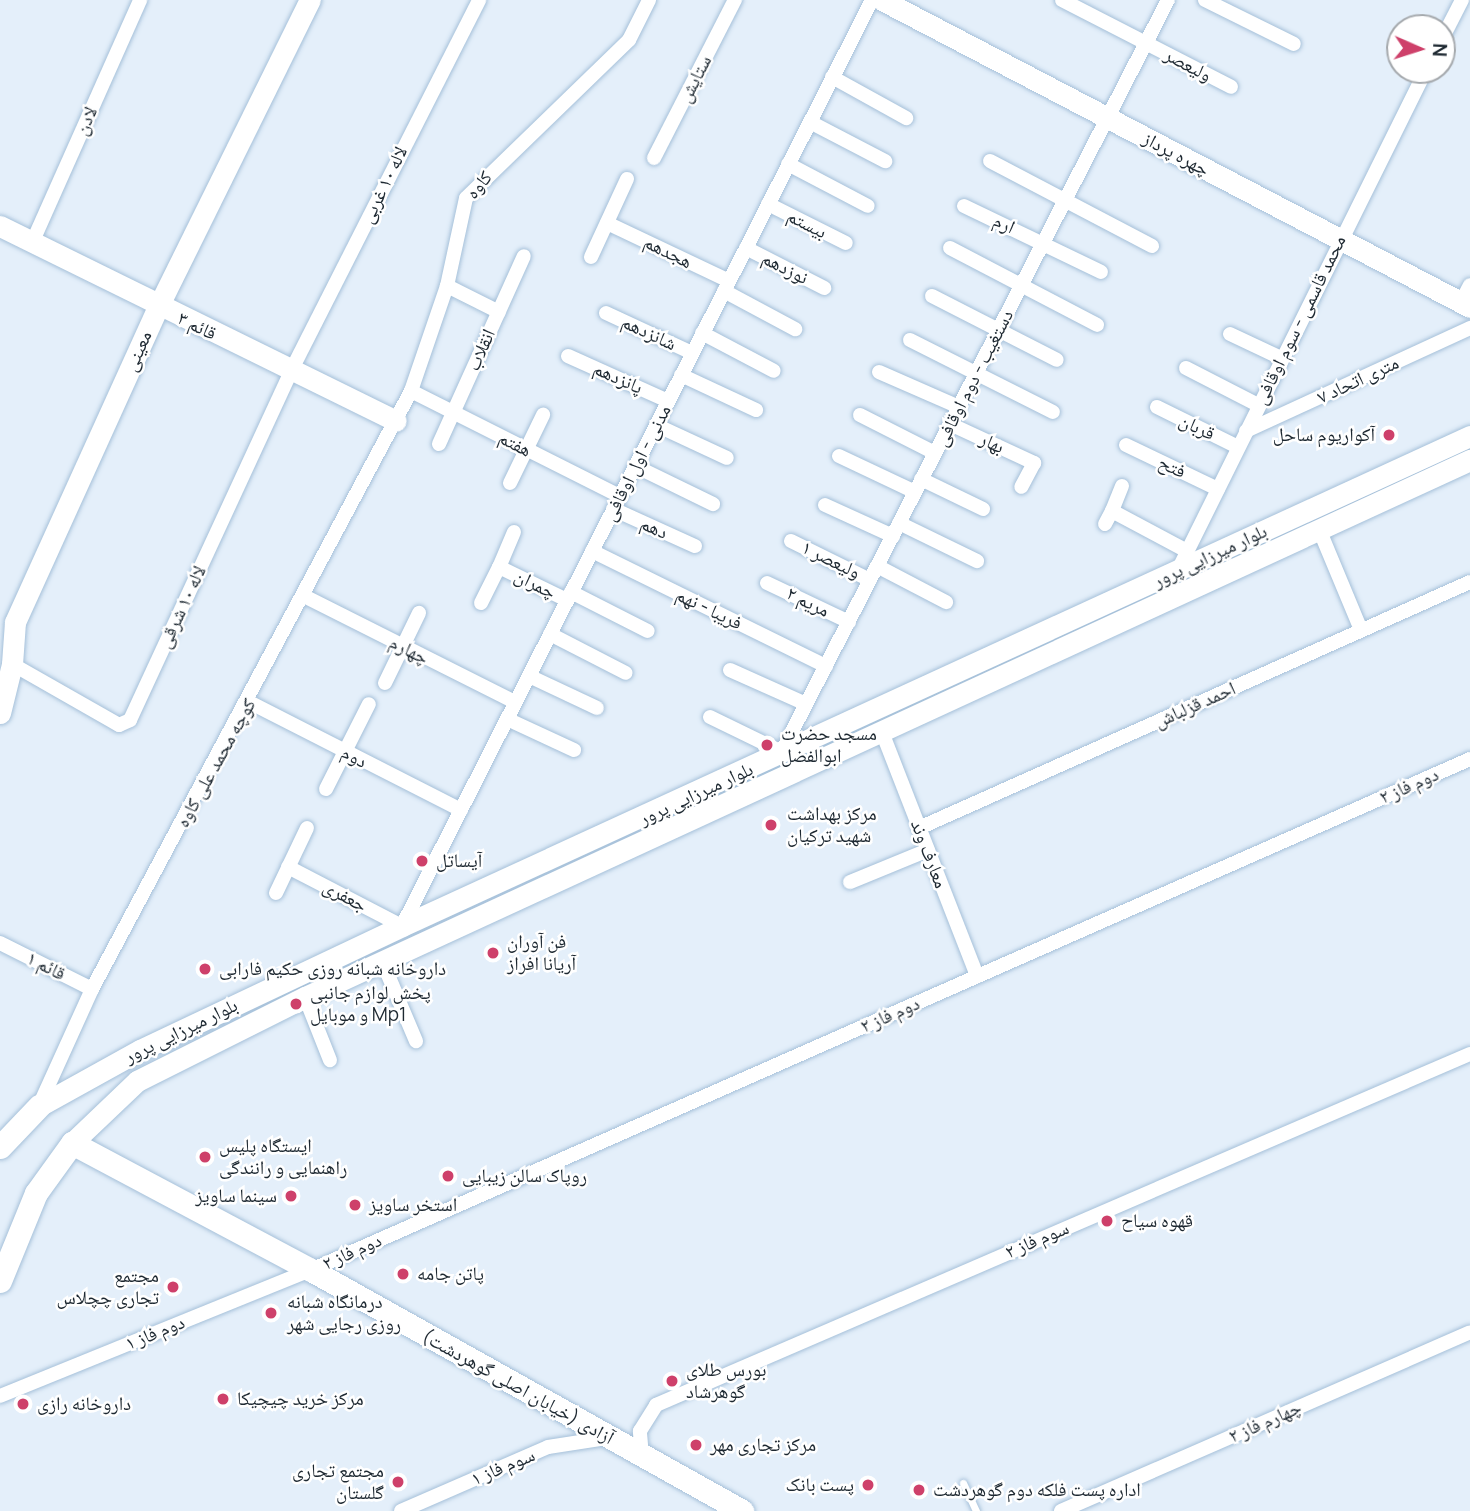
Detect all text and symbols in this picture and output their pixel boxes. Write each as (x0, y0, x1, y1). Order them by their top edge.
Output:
north arrow (1386, 14, 1456, 84)
text: N (1427, 42, 1453, 57)
street label: ولیعصر (1161, 43, 1215, 87)
street label: ستایش (673, 52, 717, 106)
street label: لادن (70, 103, 102, 139)
street label: چهره پرداز (1139, 127, 1213, 181)
street label: لاله ۱۰ غربی (356, 143, 412, 227)
street label: کاوه (461, 166, 497, 204)
street label: بیستم (783, 204, 831, 244)
street label: ارم (990, 209, 1018, 239)
street label: هجدهم (640, 231, 696, 273)
street label: محمد قاسمی - سوم اوقافی (1249, 232, 1351, 408)
street label: نوزدهم (758, 247, 812, 289)
street label: دستغیب - دوم اوقافی (930, 306, 1018, 450)
street label: قائم ۳ (174, 307, 220, 345)
street label: شانزدهم (618, 310, 680, 356)
street label: انقلاب (462, 326, 500, 374)
street label: معینی (119, 327, 157, 375)
street label: ۷ متری اتحاد (1314, 351, 1402, 409)
street label: پانزدهم (590, 357, 646, 399)
street label: مدنی - اول اوقافی (598, 401, 676, 525)
street label: قربان (1175, 409, 1219, 445)
place label: آکواریوم ساحل (1273, 424, 1375, 446)
street label: هفتم (495, 426, 535, 462)
street label: بهار (976, 427, 1008, 459)
marker: آکواریوم ساحل (1381, 427, 1397, 443)
street label: فتح (1155, 451, 1189, 483)
street label: دهم (637, 512, 671, 544)
street label: بلوار میرزایی پرور (1149, 520, 1271, 592)
street label: ولیعصر ۱ (798, 536, 864, 584)
street label: لاله ۱۰ شرقی (153, 562, 211, 652)
street label: چمران (511, 564, 559, 604)
street label: مریم ۲ (783, 582, 833, 622)
street label: فریبا - نهم (672, 583, 746, 635)
street label: چهارم (386, 631, 432, 669)
street label: احمد قزلباش (1151, 677, 1239, 733)
street label: کوچه محمد علی کاوه (171, 695, 261, 831)
place label: مسجد حضرت ابوالفضل (781, 723, 877, 767)
marker: مسجد حضرت ابوالفضل (759, 737, 775, 753)
street label: دوم (337, 741, 371, 773)
street label: بلوار میرزایی پرور (635, 758, 757, 830)
street label: دوم فاز ۲ (1376, 763, 1442, 809)
place label: مرکز بهداشت شهید ترکیان (787, 803, 877, 847)
marker: مرکز بهداشت شهید ترکیان (761, 815, 781, 835)
street label: معارف وند (906, 816, 952, 892)
place label: آیساتل (436, 850, 482, 872)
marker: آیساتل (414, 853, 430, 869)
street label: جعفری (319, 875, 371, 917)
place label: فن آوران آریانا افراز (507, 931, 576, 975)
marker: فن آوران آریانا افراز (485, 945, 501, 961)
street label: قائم ۱ (23, 947, 69, 985)
place label: داروخانه شبانه روزی حکیم فارابی (219, 958, 446, 980)
marker: داروخانه شبانه روزی حکیم فارابی (197, 961, 213, 977)
place label: پخش لوازم جانبی و موبایل Mp1 (310, 982, 431, 1026)
street label: دوم فاز ۲ (857, 992, 923, 1038)
street label: بلوار میرزایی پرور (121, 994, 241, 1068)
marker: پخش لوازم جانبی و موبایل Mp1 (288, 996, 304, 1012)
place label: ایستگاه پلیس راهنمایی و رانندگی (219, 1135, 347, 1179)
marker: ایستگاه پلیس راهنمایی و رانندگی (197, 1149, 213, 1165)
place label: روپاک سالن زیبایی (462, 1165, 587, 1187)
marker: روپاک سالن زیبایی (440, 1168, 456, 1184)
place label: سینما ساویز (195, 1185, 277, 1207)
marker: سینما ساویز (283, 1188, 299, 1204)
place label: استخر ساویز (369, 1194, 457, 1216)
marker: استخر ساویز (347, 1197, 363, 1213)
place label: قهوه سیاح (1121, 1210, 1193, 1232)
marker: قهوه سیاح (1099, 1213, 1115, 1229)
street label: سوم فاز ۲ (1002, 1216, 1072, 1264)
street label: دوم فاز ۲ (319, 1229, 385, 1275)
place label: پاتن جامه (417, 1263, 484, 1285)
place label: مجتمع تجاری چچلاس (57, 1265, 159, 1309)
marker: پاتن جامه (395, 1266, 411, 1282)
marker: مجتمع تجاری چچلاس (165, 1279, 181, 1295)
place label: درمانگاه شبانه روزی رجایی شهر (287, 1291, 401, 1335)
marker: درمانگاه شبانه روزی رجایی شهر (261, 1303, 281, 1323)
street label: دوم فاز ۱ (122, 1311, 188, 1355)
street label: آزادی (خیابان اصلی گوهردشت) (418, 1325, 618, 1449)
place label: بورس طلای گوهرشاد (686, 1359, 766, 1403)
marker: بورس طلای گوهرشاد (664, 1373, 680, 1389)
place label: مرکز خرید چیچیکا (237, 1388, 364, 1410)
marker: مرکز خرید چیچیکا (215, 1391, 231, 1407)
place label: داروخانه رازی (37, 1393, 131, 1415)
marker: داروخانه رازی (15, 1396, 31, 1412)
street label: چهارم فاز ۲ (1225, 1396, 1305, 1448)
place label: مرکز تجاری مهر (710, 1434, 816, 1456)
marker: مرکز تجاری مهر (688, 1437, 704, 1453)
street label: سوم فاز ۱ (468, 1443, 538, 1491)
place label: مجتمع تجاری گلستان (292, 1460, 384, 1504)
marker: مجتمع تجاری گلستان (390, 1474, 406, 1490)
place label: پست بانک (786, 1474, 854, 1496)
marker: پست بانک (860, 1477, 876, 1493)
place label: اداره پست فلکه دوم گوهردشت (933, 1479, 1141, 1501)
marker: اداره پست فلکه دوم گوهردشت (911, 1482, 927, 1498)

